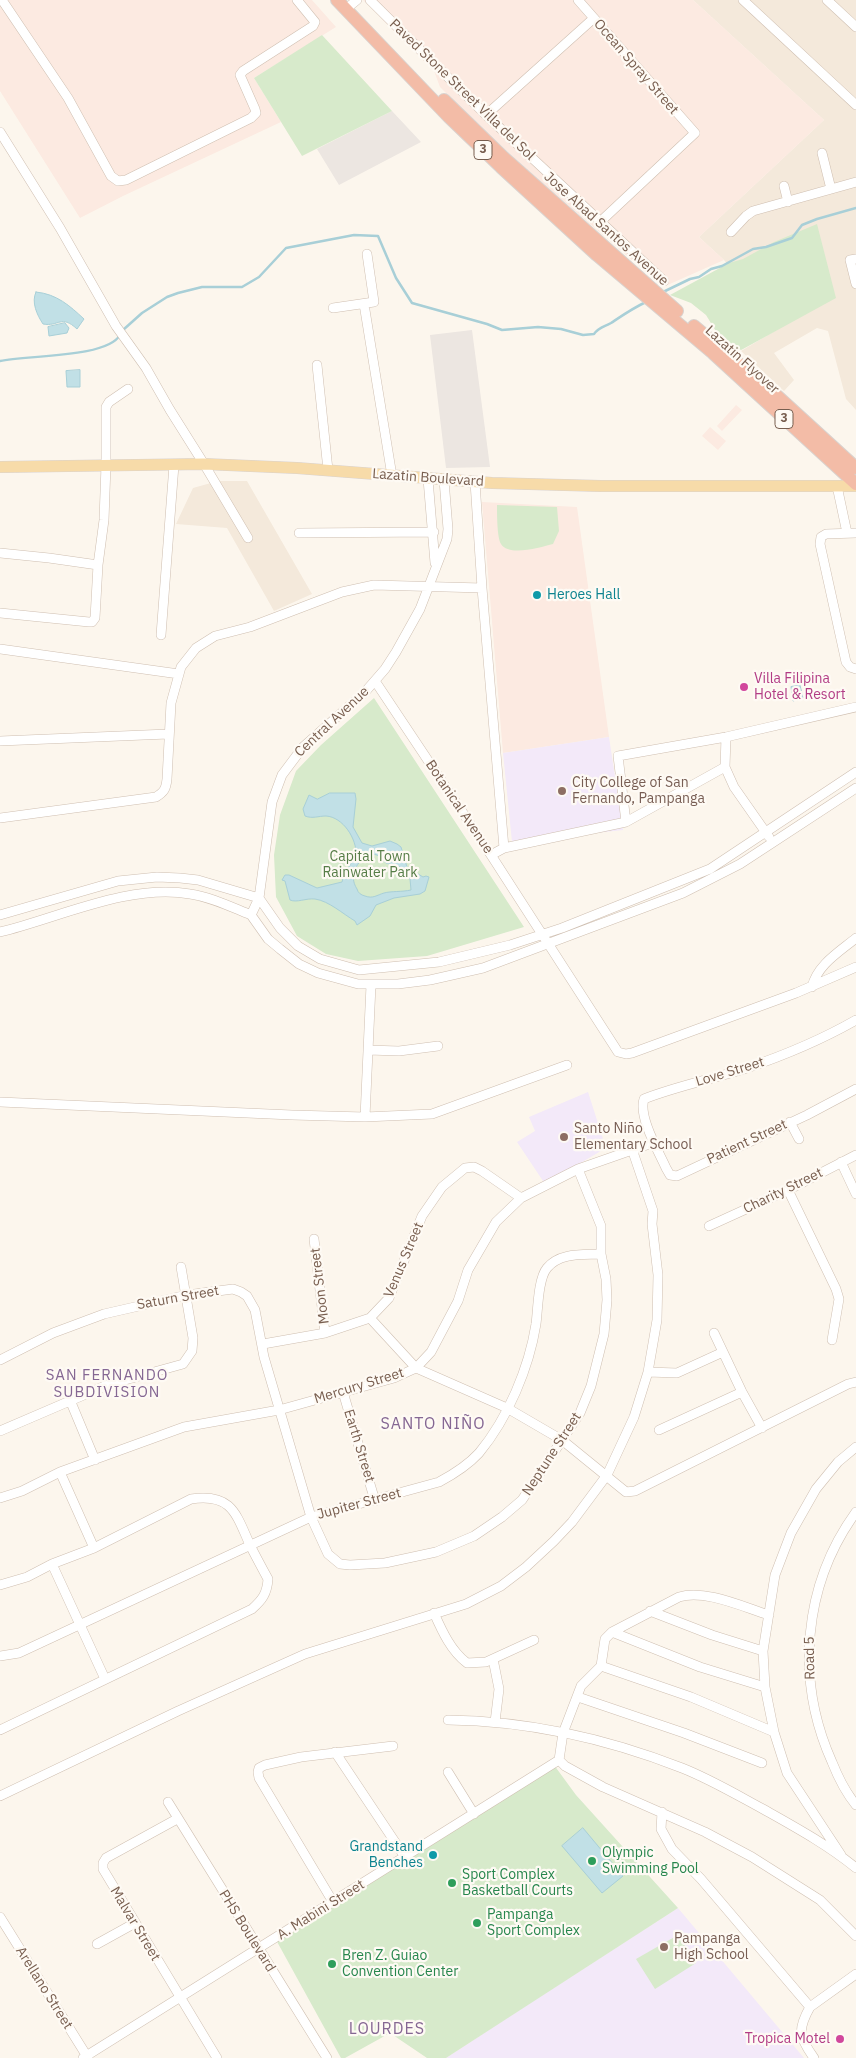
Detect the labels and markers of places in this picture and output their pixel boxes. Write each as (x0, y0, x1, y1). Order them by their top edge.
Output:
place label: Heroes Hall (547, 587, 620, 603)
marker: Heroes Hall (531, 589, 543, 601)
place label: Villa Filipina Hotel & Resort (754, 671, 846, 704)
marker: Villa Filipina Hotel & Resort (738, 681, 750, 693)
place label: City College of San Fernando, Pampanga (572, 775, 705, 808)
marker: City College of San Fernando, Pampanga (556, 785, 568, 797)
place label: Santo Niño Elementary School (574, 1121, 692, 1154)
marker: Santo Niño Elementary School (558, 1131, 570, 1143)
place label: Grandstand Benches (349, 1839, 423, 1871)
place label: Olympic Swimming Pool (602, 1845, 699, 1878)
marker: Grandstand Benches (427, 1849, 439, 1861)
marker: Olympic Swimming Pool (586, 1855, 598, 1867)
place label: Sport Complex Basketball Courts (462, 1867, 573, 1900)
marker: Sport Complex Basketball Courts (446, 1877, 458, 1889)
place label: Pampanga Sport Complex (487, 1907, 580, 1940)
marker: Pampanga Sport Complex (471, 1917, 483, 1929)
place label: Pampanga High School (674, 1931, 749, 1964)
marker: Pampanga High School (658, 1941, 670, 1953)
place label: Bren Z. Guiao Convention Center (342, 1948, 458, 1980)
marker: Bren Z. Guiao Convention Center (326, 1958, 338, 1970)
place label: Tropica Motel (745, 2031, 830, 2047)
marker: Tropica Motel (834, 2033, 846, 2045)

